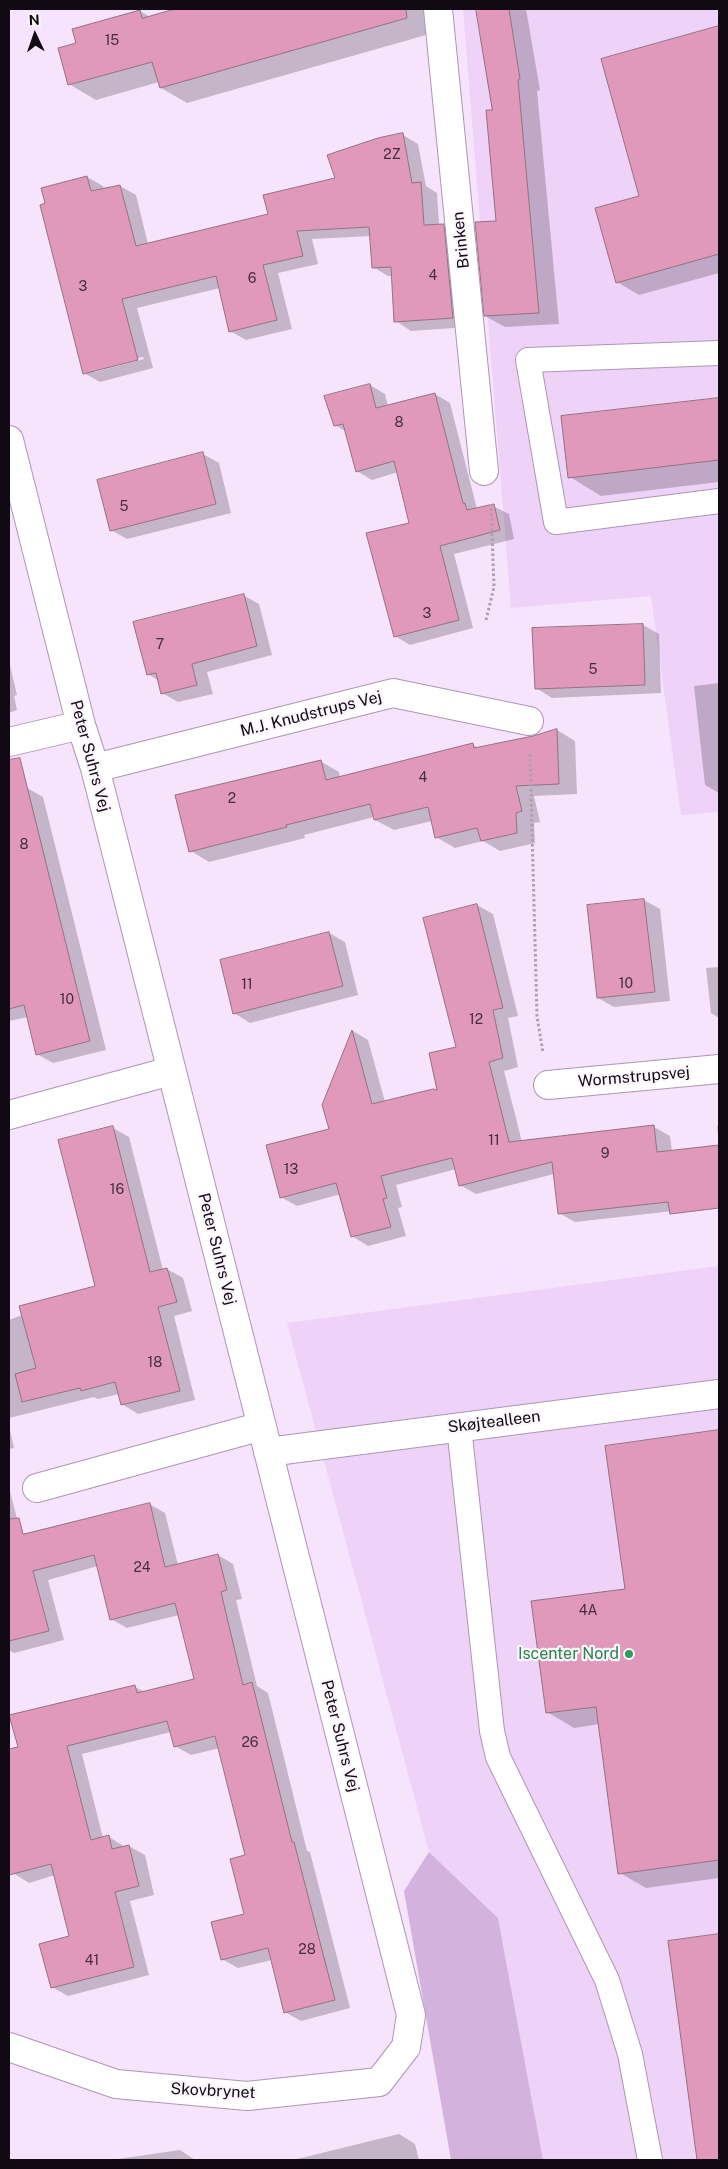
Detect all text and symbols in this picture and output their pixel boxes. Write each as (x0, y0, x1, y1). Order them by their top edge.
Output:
north arrow (10, 10, 60, 60)
text: N (28, 12, 40, 28)
house number: 15 (105, 33, 119, 49)
house number: 2Z (383, 147, 401, 163)
street label: Brinken (448, 211, 474, 269)
house number: 4 (429, 268, 437, 284)
house number: 6 (248, 271, 256, 287)
house number: 3 (79, 279, 87, 295)
house number: 8 (394, 415, 404, 431)
house number: 5 (120, 499, 128, 515)
house number: 3 (423, 606, 431, 622)
house number: 7 (156, 637, 164, 653)
house number: 5 (589, 662, 597, 678)
street label: M.J. Knudstrups Vej (238, 687, 384, 741)
street label: Peter Suhrs Vej (66, 698, 114, 814)
house number: 4 (419, 770, 427, 786)
house number: 2 (228, 791, 236, 807)
house number: 8 (19, 837, 29, 853)
house number: 10 (619, 976, 633, 992)
house number: 11 (241, 977, 253, 993)
house number: 10 (60, 992, 74, 1008)
house number: 12 (469, 1012, 483, 1028)
street label: Wormstrupsvej (577, 1063, 691, 1091)
house number: 11 (488, 1133, 500, 1149)
house number: 9 (601, 1146, 609, 1162)
house number: 13 (284, 1162, 298, 1178)
house number: 16 (110, 1182, 124, 1198)
street label: Peter Suhrs Vej (194, 1191, 240, 1307)
house number: 18 (148, 1355, 162, 1371)
street label: Skøjtealleen (447, 1407, 541, 1437)
house number: 24 (133, 1560, 151, 1576)
house number: 4A (579, 1603, 597, 1619)
place label: Iscenter Nord (518, 1644, 619, 1664)
marker: Iscenter Nord (623, 1648, 635, 1660)
street label: Peter Suhrs Vej (317, 1678, 363, 1794)
house number: 26 (241, 1735, 259, 1751)
house number: 28 (298, 1942, 316, 1958)
house number: 41 (85, 1953, 99, 1969)
street label: Skovbrynet (170, 2079, 256, 2103)

